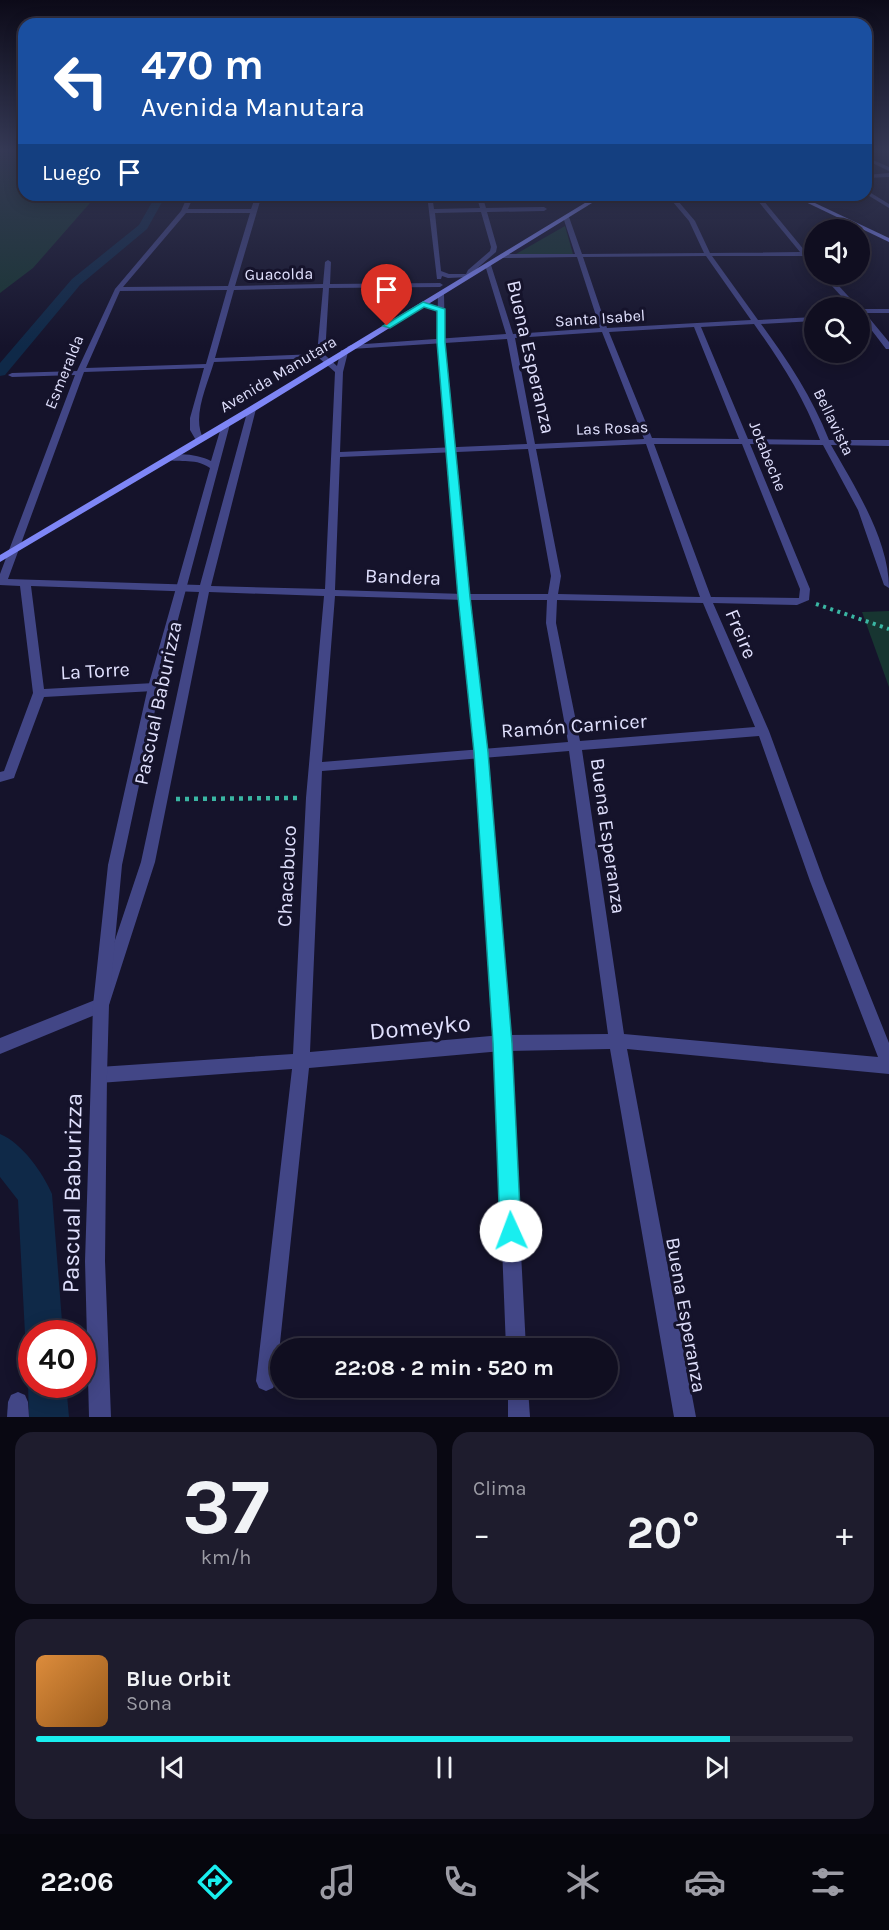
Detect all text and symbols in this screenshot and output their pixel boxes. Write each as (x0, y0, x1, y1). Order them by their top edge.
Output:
text: 470 m (141, 40, 264, 90)
icon: left (42, 42, 120, 120)
text: Avenida Manutara (141, 91, 365, 123)
icon: arrive (113, 156, 146, 189)
text: Luego (42, 160, 101, 186)
map controls (804, 219, 870, 363)
button: sound (804, 219, 870, 285)
street label: Guacolda (245, 264, 313, 284)
pin (361, 264, 412, 326)
icon: arrive (370, 273, 403, 306)
street label: Buena Esperanza (502, 278, 560, 436)
button: search (804, 297, 870, 363)
street label: Santa Isabel (554, 305, 646, 331)
street label: Esmeralda (41, 332, 87, 412)
street label: Avenida Manutara (216, 332, 340, 416)
street label: Bellavista (810, 385, 858, 459)
street label: Las Rosas (575, 417, 649, 439)
street label: Jotabeche (745, 418, 791, 494)
street label: Bandera (365, 564, 441, 590)
street label: Freire (720, 606, 762, 662)
street label: Pascual Baburizza (129, 619, 187, 787)
street label: La Torre (60, 658, 130, 684)
street label: Ramón Carnicer (500, 709, 648, 743)
street label: Buena Esperanza (586, 757, 630, 915)
street label: Chacabuco (273, 825, 301, 927)
street label: Domeyko (368, 1009, 472, 1045)
street label: Pascual Baburizza (56, 1093, 88, 1293)
position arrow (479, 1199, 543, 1263)
street label: Buena Esperanza (661, 1236, 711, 1394)
speed limit sign: 40 (18, 1320, 96, 1398)
text: 22:08 · 2 min · 520 m (334, 1355, 554, 1381)
text: 37 (182, 1461, 270, 1553)
text: Clima (473, 1477, 527, 1500)
text: 20° (626, 1507, 700, 1559)
text: − (473, 1515, 490, 1553)
text: + (836, 1515, 853, 1553)
text: km/h (201, 1546, 251, 1569)
text: Blue Orbit (126, 1666, 231, 1692)
text: Sona (126, 1692, 172, 1715)
icon: previous (156, 1751, 189, 1784)
icon: pause (428, 1751, 461, 1784)
icon: next (700, 1751, 733, 1784)
icon: directions (194, 1861, 236, 1903)
icon: music (317, 1861, 359, 1903)
icon: phone (439, 1861, 481, 1903)
icon: climate (562, 1861, 604, 1903)
icon: car (684, 1861, 726, 1903)
icon: filters (807, 1861, 849, 1903)
text: 22:06 (40, 1866, 114, 1898)

